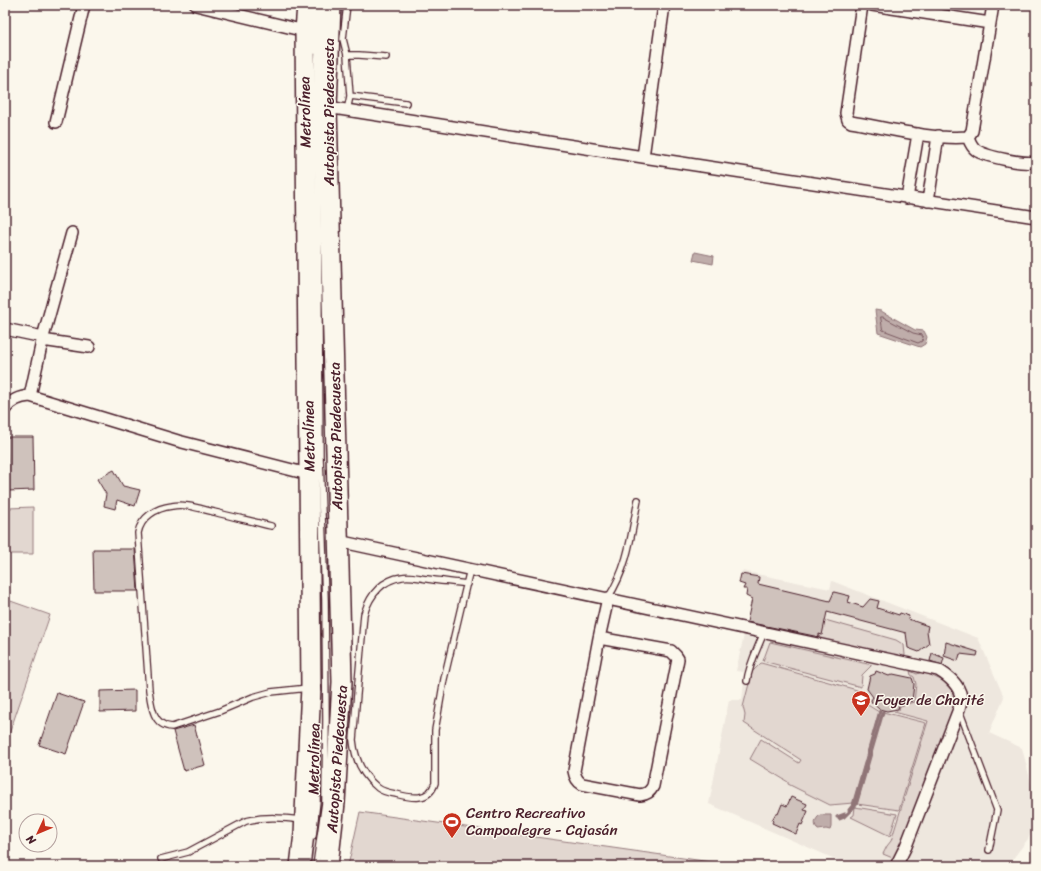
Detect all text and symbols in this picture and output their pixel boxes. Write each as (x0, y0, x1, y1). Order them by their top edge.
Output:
street label: Autopista Piedecuesta (316, 37, 342, 187)
street label: Metrolínea (291, 76, 319, 148)
street label: Autopista Piedecuesta (322, 361, 350, 511)
street label: Metrolínea (295, 400, 323, 472)
street label: Autopista Piedecuesta (319, 684, 355, 835)
place label: Foyer de Charité (875, 687, 984, 713)
school or university icon: Foyer de Charité (850, 689, 872, 717)
street label: Metrolínea (300, 723, 328, 795)
place label: Centro Recreativo Campoalegre - Cajasán (466, 800, 618, 843)
sports icon: Centro Recreativo Campoalegre - Cajasán (441, 811, 463, 839)
north arrow (18, 813, 58, 853)
text: N (21, 830, 41, 850)

